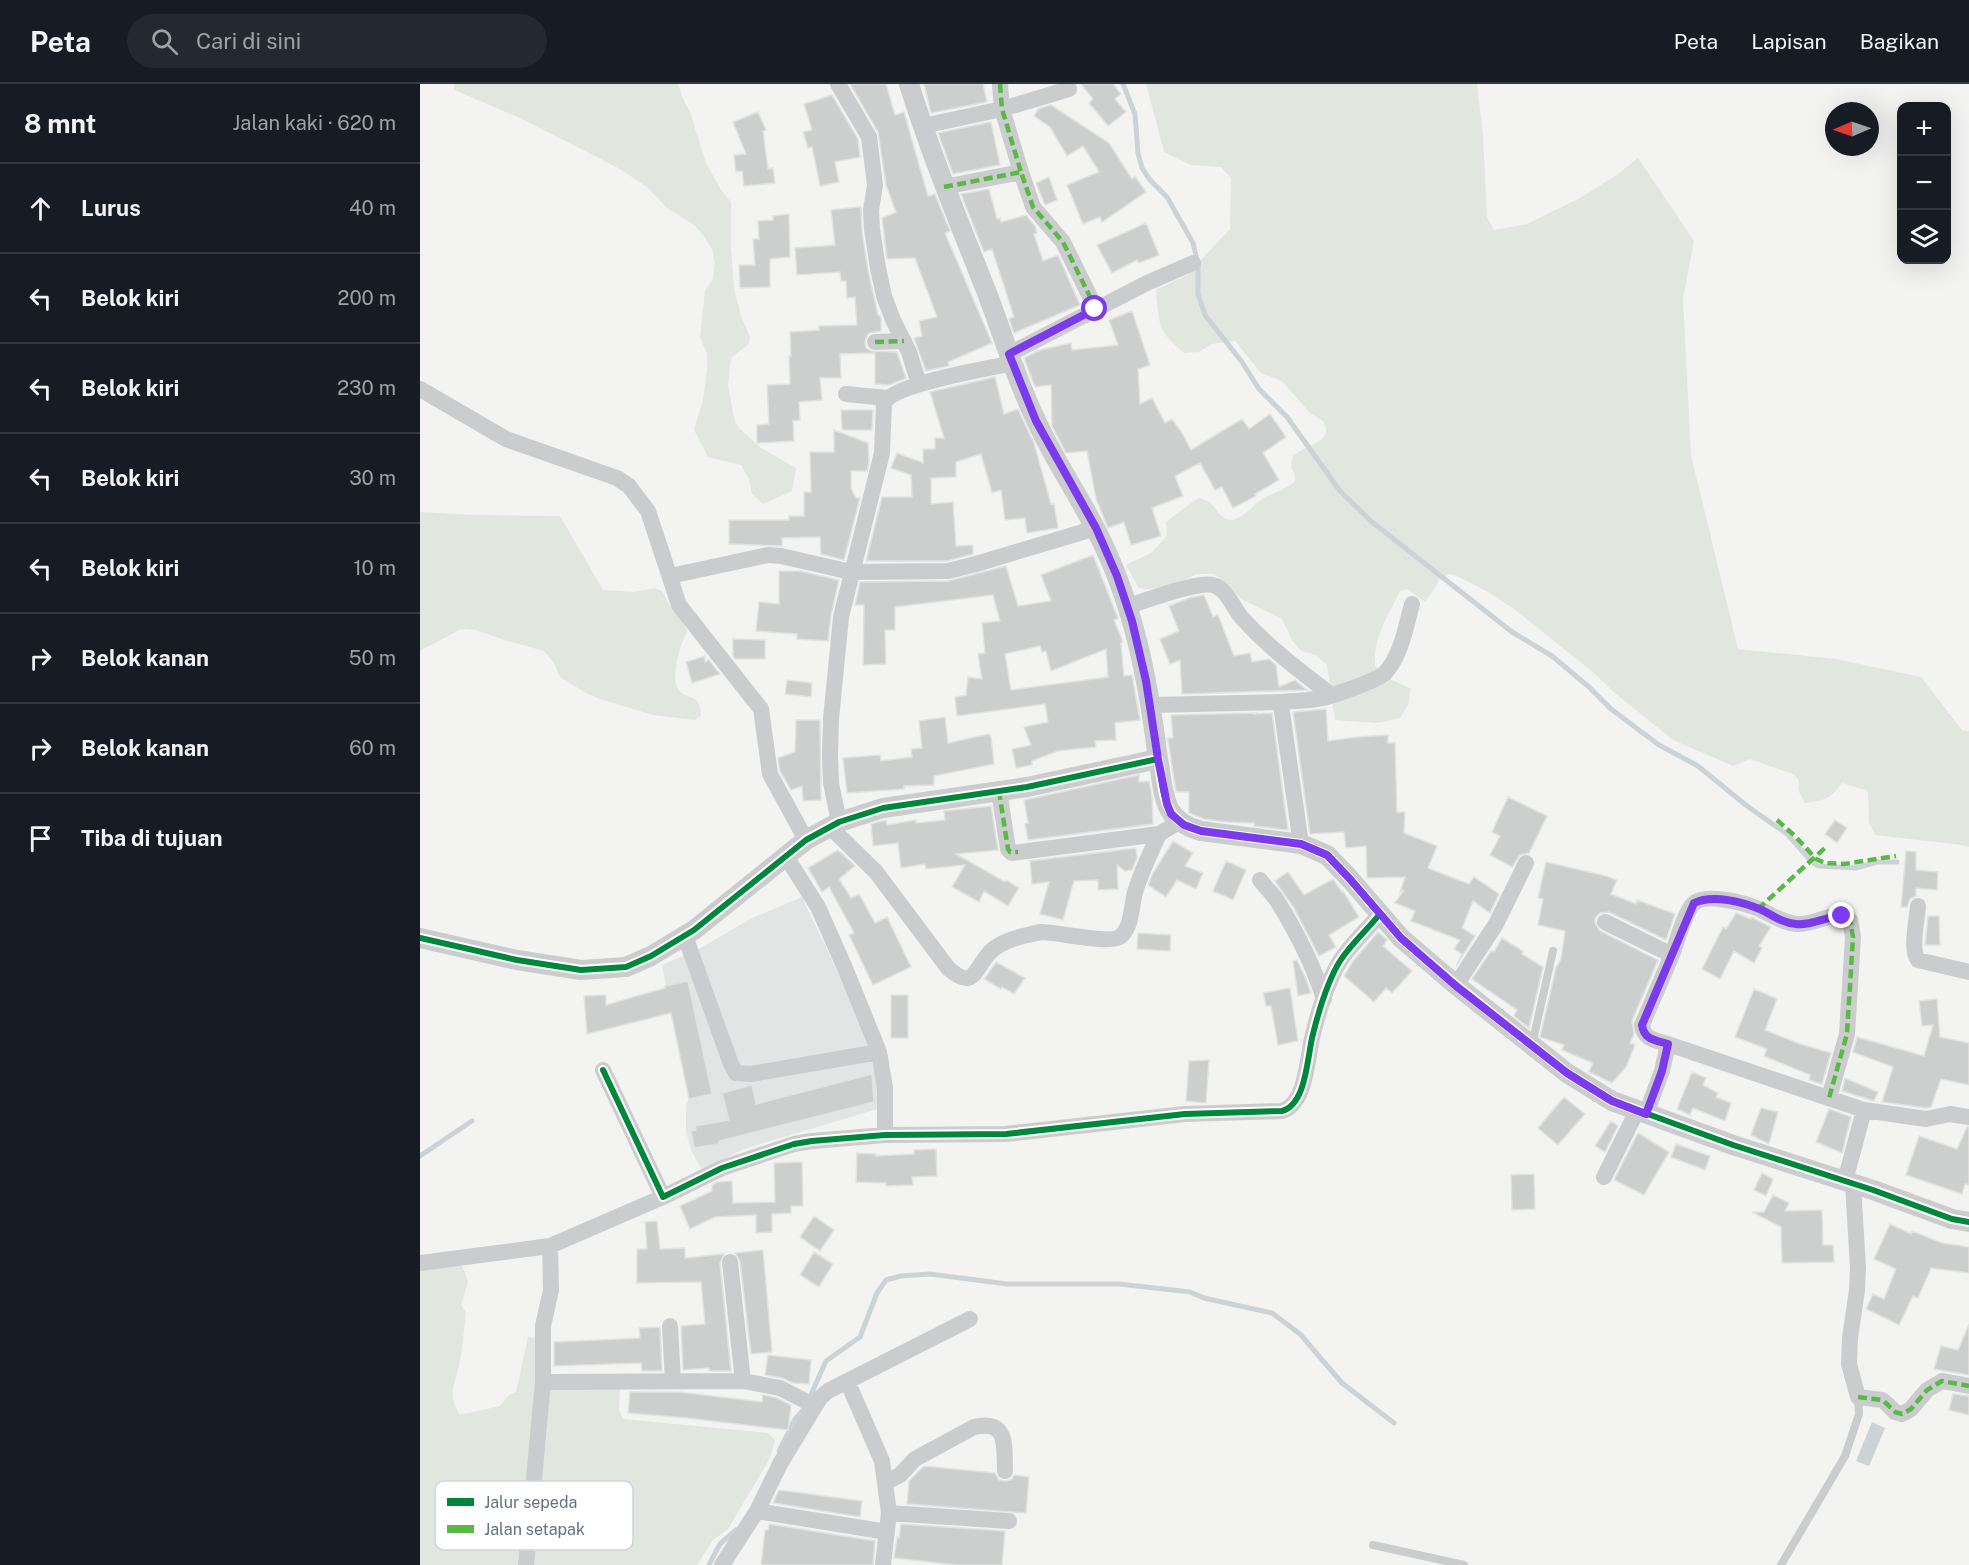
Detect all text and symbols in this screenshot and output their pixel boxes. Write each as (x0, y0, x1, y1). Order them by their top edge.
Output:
search box (127, 14, 547, 68)
text: Peta (30, 25, 91, 58)
icon: search (148, 25, 181, 58)
text: Cari di sini (196, 28, 301, 54)
text: Peta (1674, 29, 1718, 54)
text: Lapisan (1751, 29, 1827, 54)
text: Bagikan (1860, 29, 1939, 54)
north arrow (1825, 102, 1879, 156)
map controls (1897, 102, 1951, 264)
button: + (1897, 102, 1951, 156)
text: 8 mnt (24, 108, 96, 139)
text: Jalan kaki · 620 m (233, 111, 396, 135)
button: − (1897, 156, 1951, 210)
icon: ahead (24, 192, 57, 225)
text: Lurus (81, 195, 141, 221)
text: 40 m (349, 196, 396, 220)
button: layers (1897, 210, 1951, 264)
icon: left (24, 282, 57, 315)
text: Belok kiri (81, 285, 179, 311)
text: 200 m (338, 286, 396, 310)
route start (1081, 295, 1107, 321)
icon: left (24, 372, 57, 405)
text: Belok kiri (81, 375, 179, 401)
text: 230 m (337, 376, 396, 400)
icon: left (24, 462, 57, 495)
text: Belok kiri (81, 465, 179, 491)
text: 30 m (349, 466, 396, 490)
icon: left (24, 552, 57, 585)
text: Belok kiri (81, 555, 179, 581)
text: 10 m (353, 556, 396, 580)
icon: right (24, 642, 57, 675)
text: Belok kanan (81, 645, 209, 671)
text: 50 m (349, 646, 396, 670)
icon: right (24, 732, 57, 765)
text: Belok kanan (81, 735, 209, 761)
text: 60 m (349, 736, 396, 760)
icon: arrive (24, 822, 57, 855)
text: Tiba di tujuan (81, 825, 222, 851)
route end (1828, 902, 1854, 928)
legend (435, 1481, 633, 1550)
text: Jalur sepeda (484, 1493, 577, 1512)
text: Jalan setapak (484, 1520, 585, 1539)

